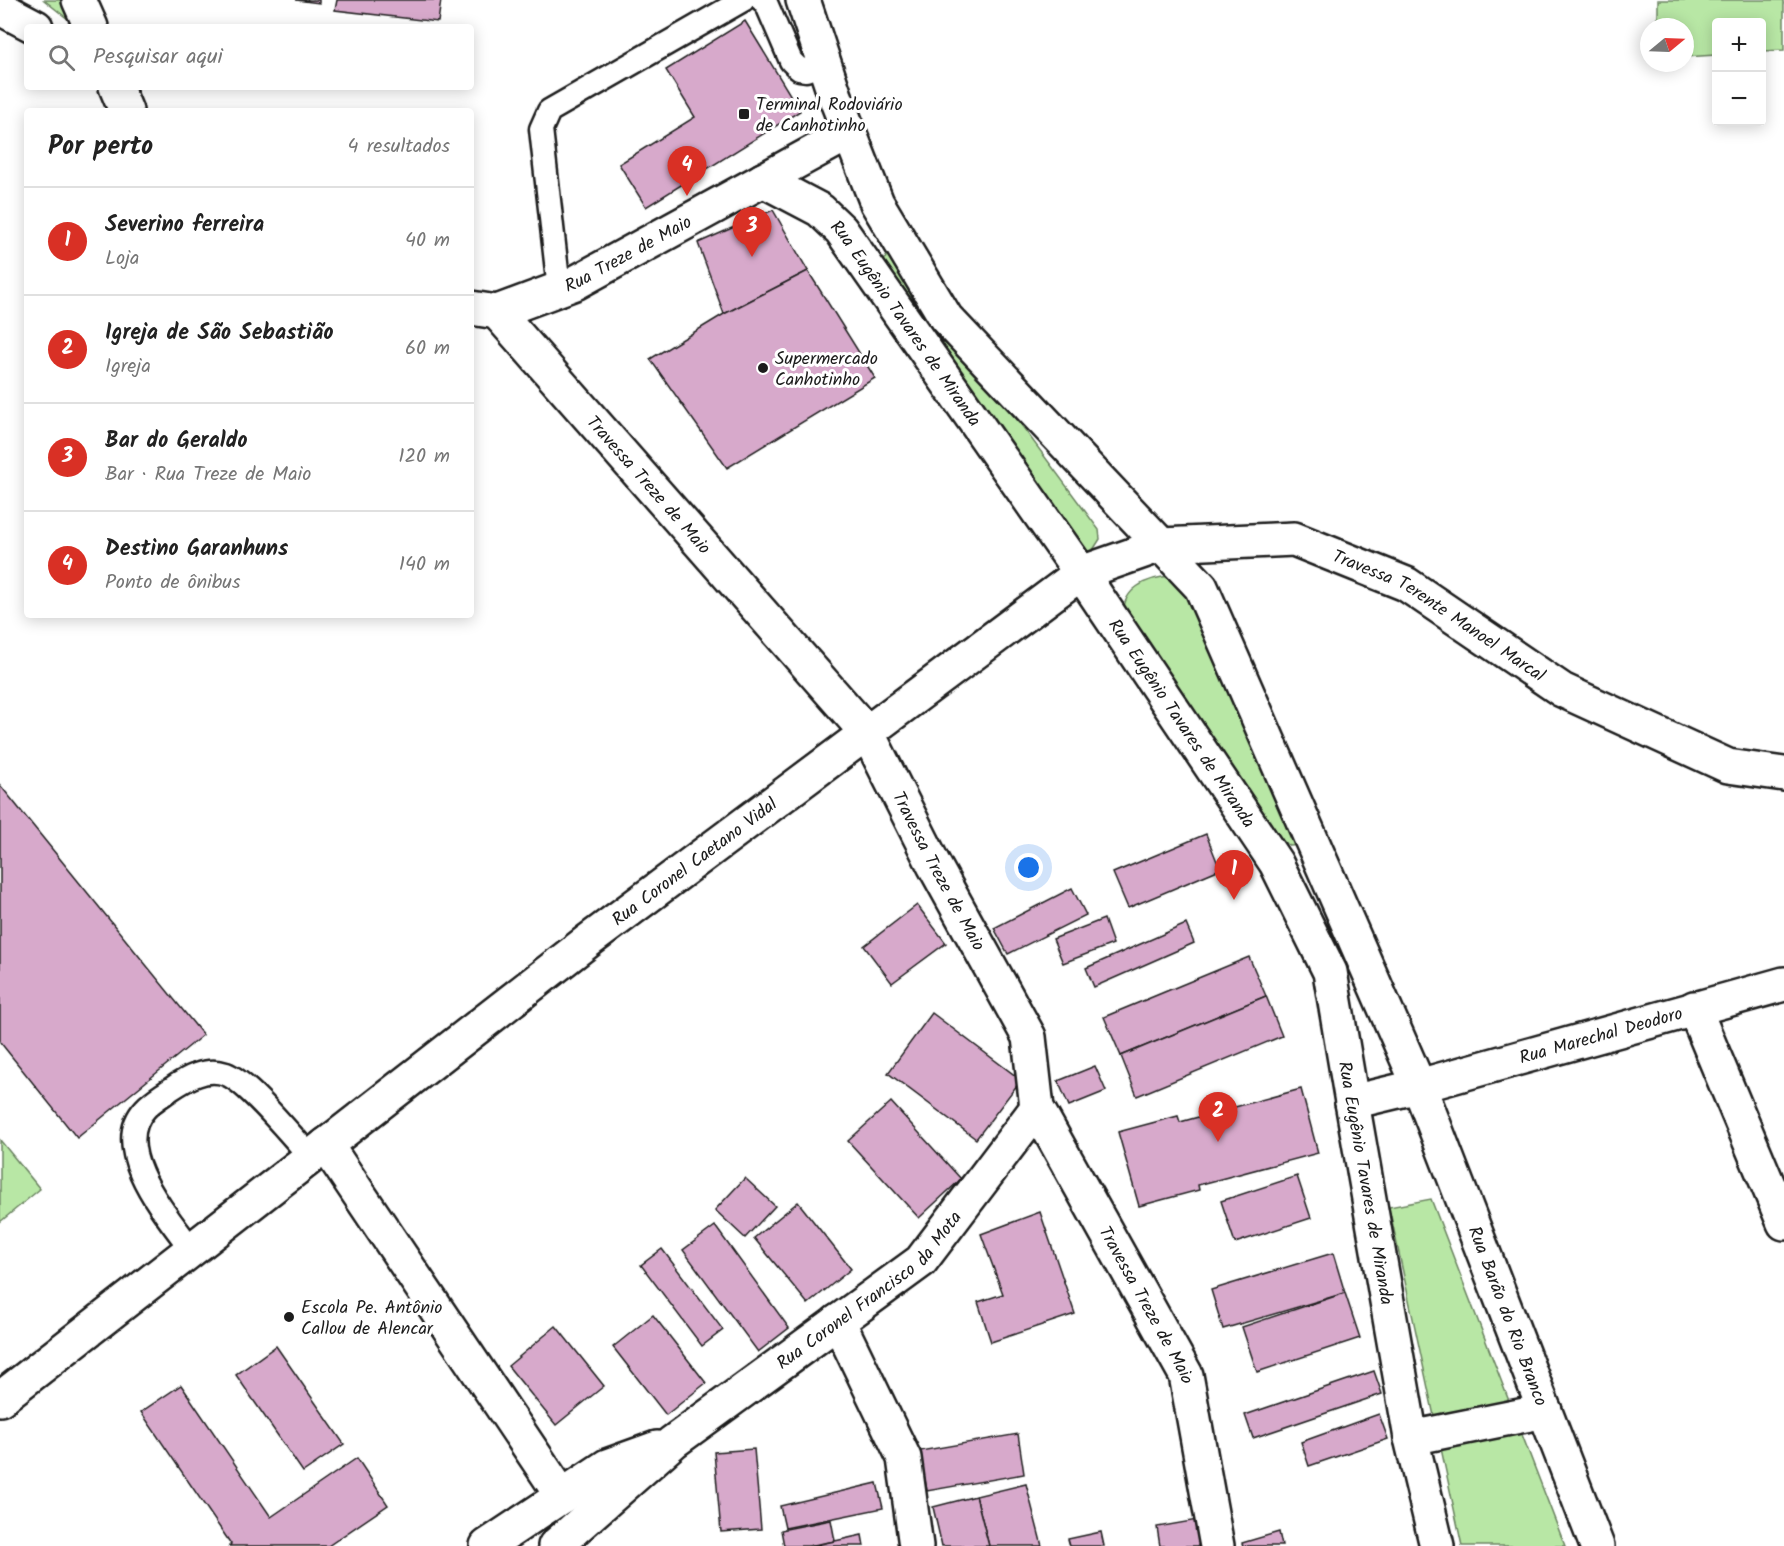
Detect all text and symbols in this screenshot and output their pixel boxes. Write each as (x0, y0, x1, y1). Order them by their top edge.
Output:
north arrow (1640, 18, 1694, 72)
map controls (1712, 18, 1766, 126)
button: + (1712, 18, 1766, 72)
search box (24, 24, 474, 90)
text: Pesquisar aqui (93, 40, 223, 75)
icon: search (45, 41, 78, 74)
button: − (1712, 72, 1766, 126)
place label: Terminal Rodoviário de Canhotinho (756, 91, 903, 141)
marker: Terminal Rodoviário de Canhotinho (737, 107, 751, 121)
text: Por perto (48, 126, 153, 168)
text: 4 resultados (348, 131, 450, 163)
pin: 4 (668, 146, 706, 196)
text: Severino ferreira (105, 208, 264, 243)
pin: 3 (732, 208, 771, 257)
street label: Rua Treze de Maio (561, 209, 698, 302)
street label: Rua Eugênio Tavares de Miranda (823, 214, 988, 434)
text: 1 (64, 225, 71, 257)
text: 40 m (405, 225, 450, 257)
text: Loja (105, 243, 139, 275)
text: Igreja de São Sebastião (105, 316, 334, 351)
text: 2 (62, 333, 73, 365)
text: 60 m (405, 333, 450, 365)
place label: Supermercado Canhotinho (775, 345, 878, 395)
text: Igreja (105, 351, 151, 383)
marker: Supermercado Canhotinho (756, 361, 770, 375)
street label: Travessa Treze de Maio (578, 410, 717, 562)
text: Bar do Geraldo (105, 424, 248, 459)
text: 3 (62, 441, 73, 473)
text: 120 m (398, 441, 450, 473)
text: Bar · Rua Treze de Maio (105, 459, 311, 491)
text: Destino Garanhuns (105, 532, 288, 567)
street label: Travessa Terente Manoel Marcal (1327, 543, 1551, 691)
text: 4 (62, 549, 73, 581)
text: 140 m (399, 549, 450, 581)
text: Ponto de ônibus (105, 567, 241, 599)
street label: Rua Eugênio Tavares de Miranda (1100, 613, 1262, 835)
street label: Travessa Treze de Maio (883, 787, 992, 957)
street label: Rua Coronel Caetano Vidal (606, 791, 785, 935)
pin: 1 (1214, 850, 1254, 900)
your location (1014, 853, 1043, 882)
street label: Rua Marechal Deodoro (1516, 1000, 1686, 1073)
street label: Rua Eugênio Tavares de Miranda (1329, 1059, 1400, 1307)
pin: 2 (1198, 1092, 1238, 1142)
street label: Rua Coronel Francisco da Mota (771, 1205, 970, 1378)
street label: Travessa Treze de Maio (1090, 1221, 1200, 1386)
street label: Rua Barão do Rio Branco (1459, 1222, 1554, 1411)
place label: Escola Pe. Antônio Callou de Alencar (301, 1294, 442, 1344)
marker: Escola Pe. Antônio Callou de Alencar (282, 1310, 296, 1324)

